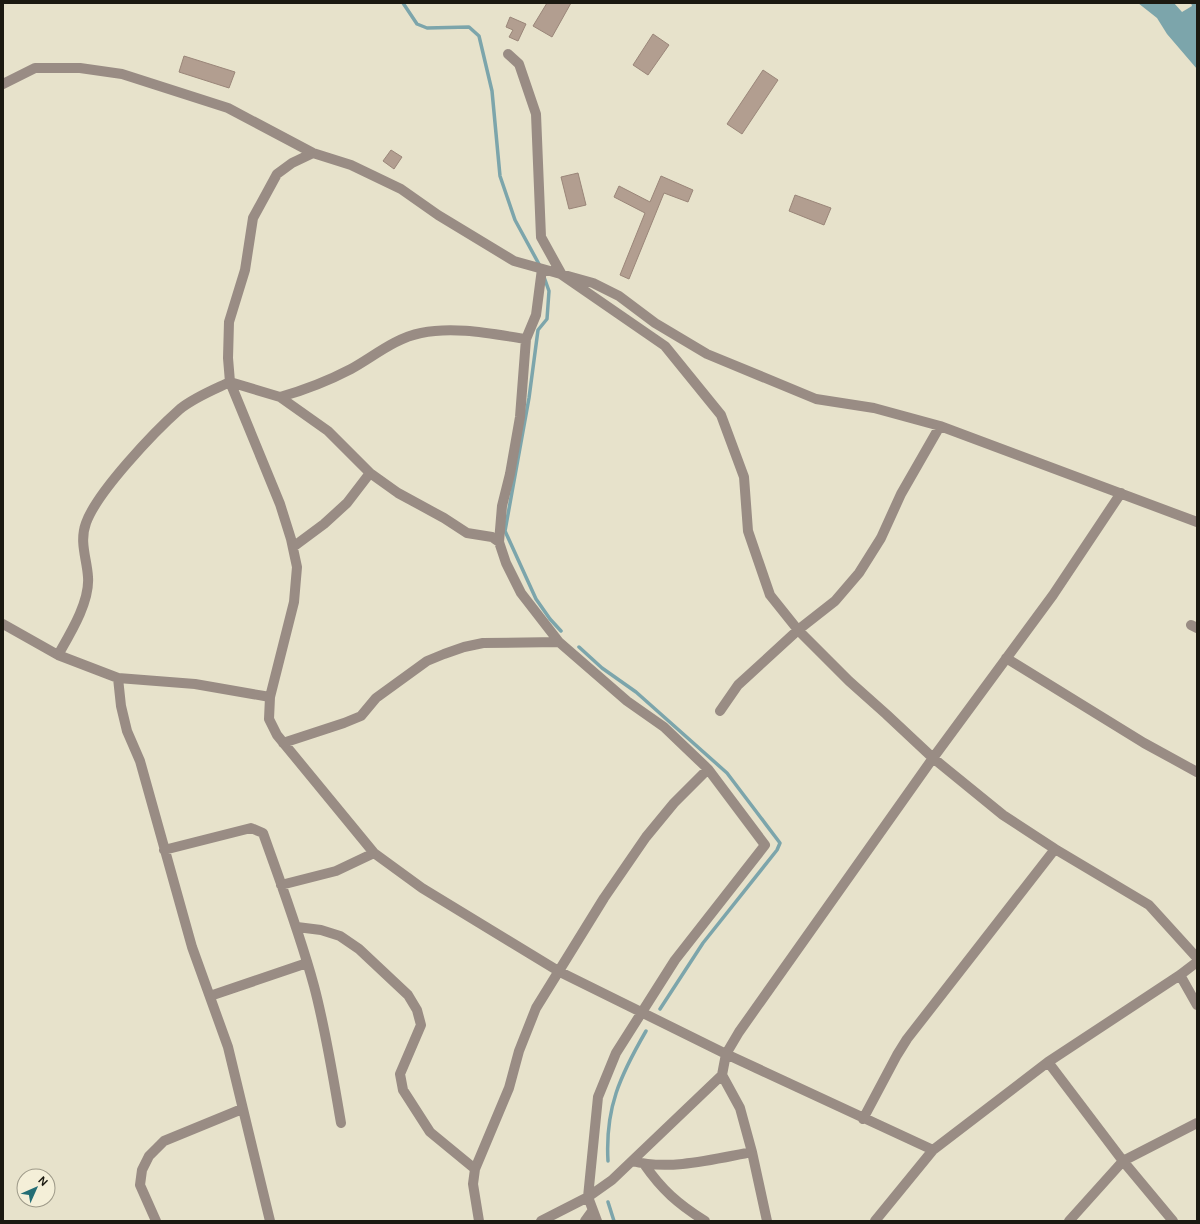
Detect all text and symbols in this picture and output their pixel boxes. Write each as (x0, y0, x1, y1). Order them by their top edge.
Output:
north arrow (16, 1168, 56, 1208)
text: N (35, 1173, 51, 1189)

